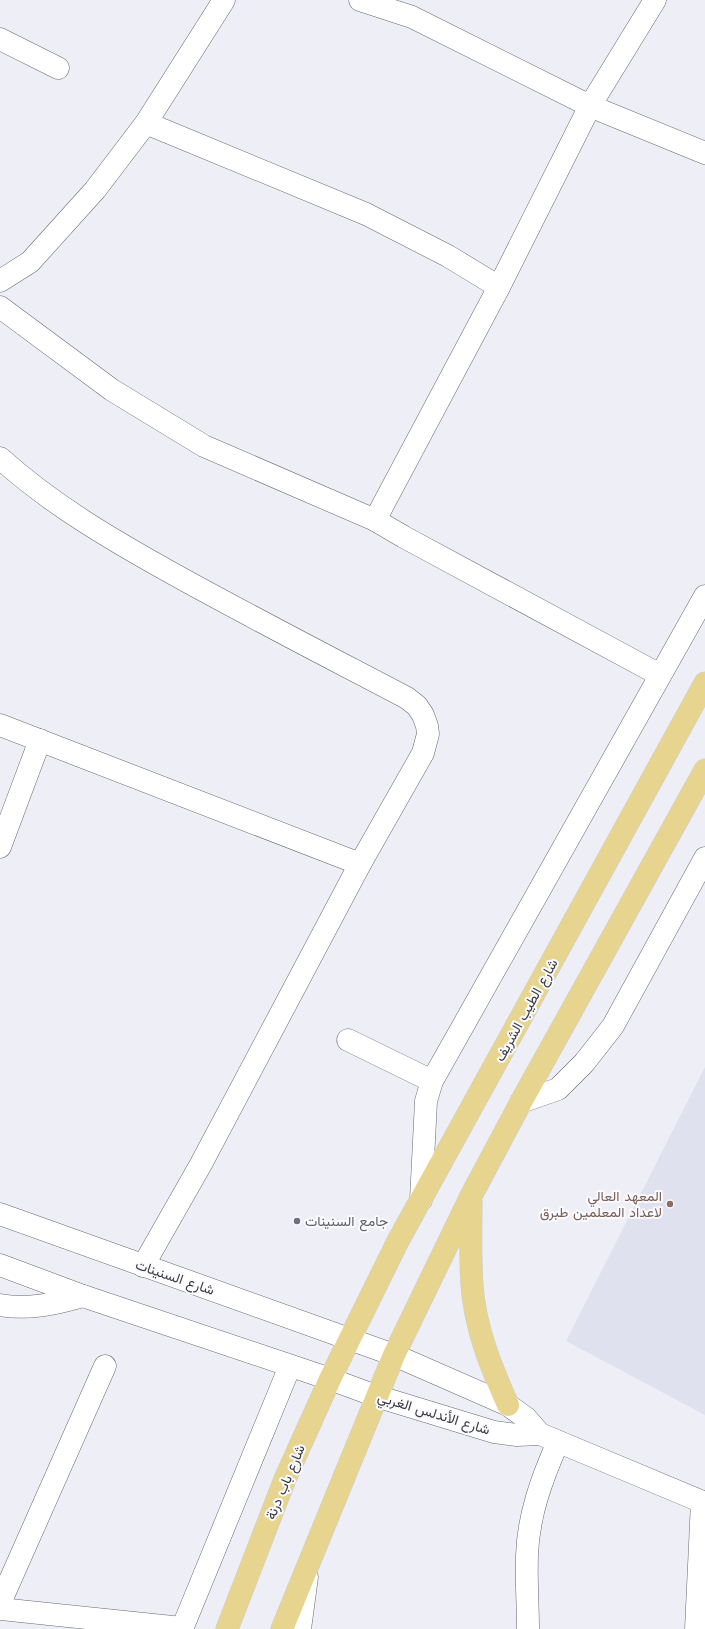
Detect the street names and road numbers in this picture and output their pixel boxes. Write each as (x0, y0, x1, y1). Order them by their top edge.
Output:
street label: شارع الطيب الشريف (491, 956, 563, 1065)
street label: شارع السنينات (132, 1256, 217, 1301)
street label: شارع الأندلس الغربي (375, 1388, 492, 1442)
street label: شارع باب درنة (262, 1442, 311, 1523)

